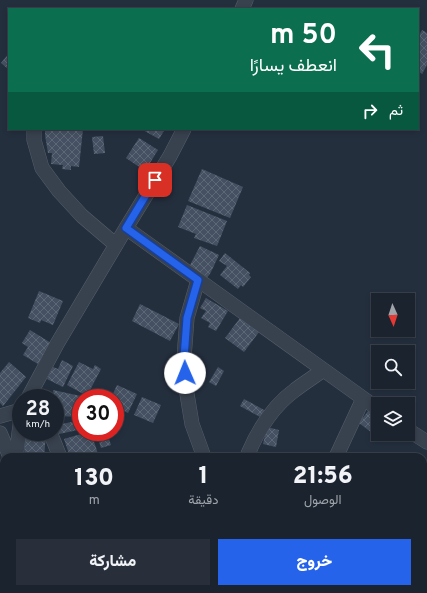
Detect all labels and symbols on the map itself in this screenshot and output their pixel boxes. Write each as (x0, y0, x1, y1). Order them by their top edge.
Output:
pin (138, 163, 172, 197)
north arrow (371, 293, 415, 337)
position arrow (164, 352, 206, 394)
speed limit sign: 30 (72, 389, 124, 441)

